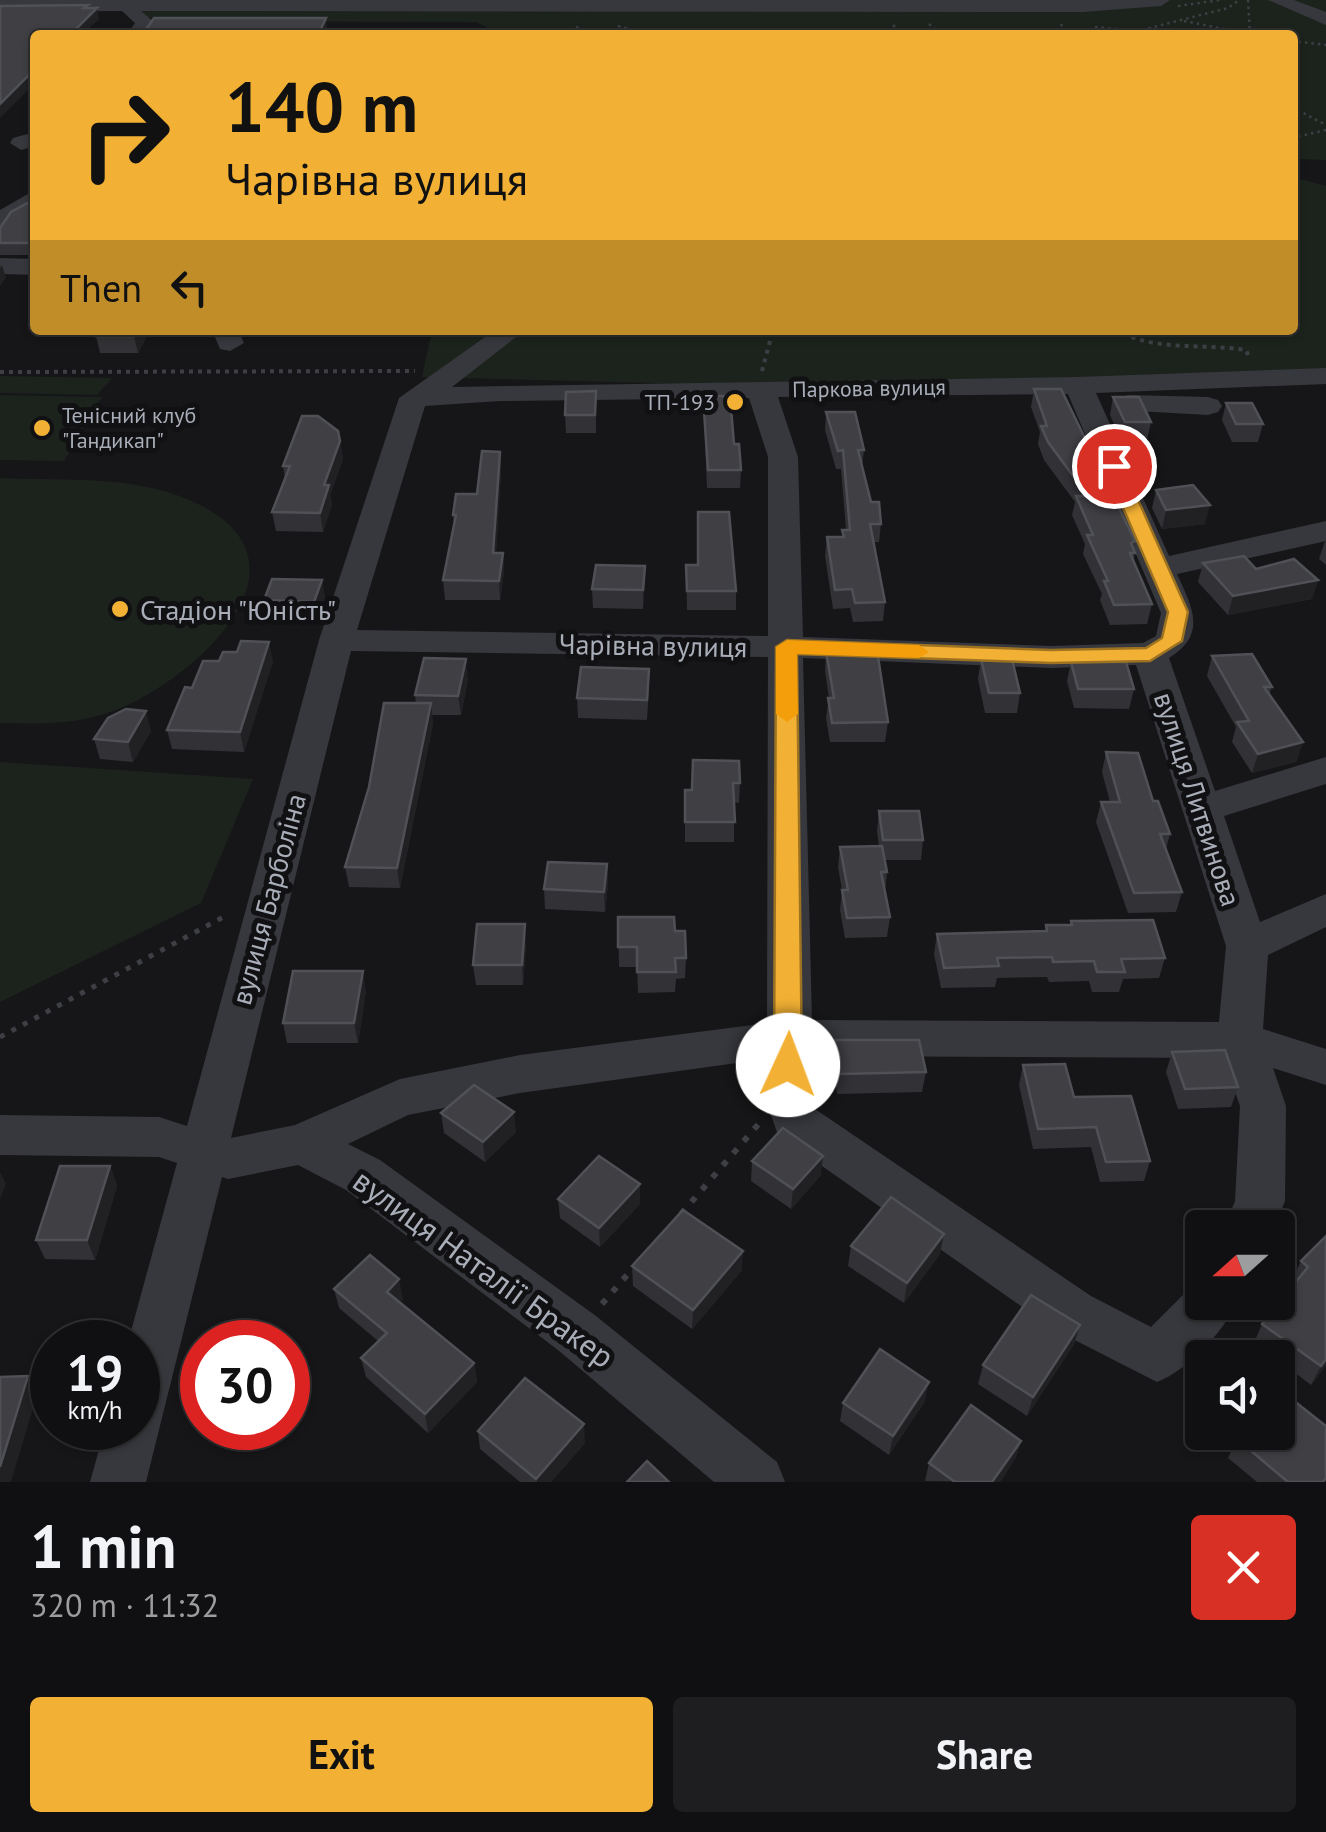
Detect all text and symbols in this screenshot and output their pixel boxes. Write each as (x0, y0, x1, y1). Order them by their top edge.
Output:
text: 140 m (225, 61, 418, 151)
icon: right (60, 70, 190, 200)
text: Чарівна вулиця (225, 149, 528, 207)
icon: left (162, 260, 217, 315)
text: Then (60, 263, 142, 312)
street label: Паркова вулиця (792, 373, 946, 403)
place label: ТП-193 (644, 388, 715, 416)
marker: ТП-193 (724, 391, 746, 413)
place label: Тенісний клуб "Гандикап" (62, 401, 196, 454)
marker: Тенісний клуб "Гандикап" (31, 417, 53, 439)
pin (1072, 424, 1157, 509)
icon: arrive (1087, 439, 1142, 494)
place label: Стадіон "Юність" (140, 591, 336, 628)
marker: Стадіон "Юність" (109, 598, 131, 620)
street label: Чарівна вулиця (558, 625, 748, 665)
street label: вулиця Литвинова (1146, 687, 1250, 911)
street label: вулиця Барболіна (222, 789, 314, 1009)
position arrow (736, 1013, 840, 1117)
street label: вулиця Наталії Бракер (345, 1159, 623, 1377)
north arrow (1185, 1210, 1295, 1320)
map controls (1185, 1210, 1295, 1450)
speed limit sign: 30 (180, 1320, 310, 1450)
text: 19 (67, 1340, 123, 1405)
button: sound (1185, 1340, 1295, 1450)
text: km/h (68, 1394, 122, 1426)
text: 1 min (30, 1507, 176, 1585)
button: close (1191, 1515, 1296, 1620)
text: 320 m · 11:32 (30, 1584, 219, 1626)
button: Exit (30, 1697, 653, 1812)
button: Share (673, 1697, 1296, 1812)

